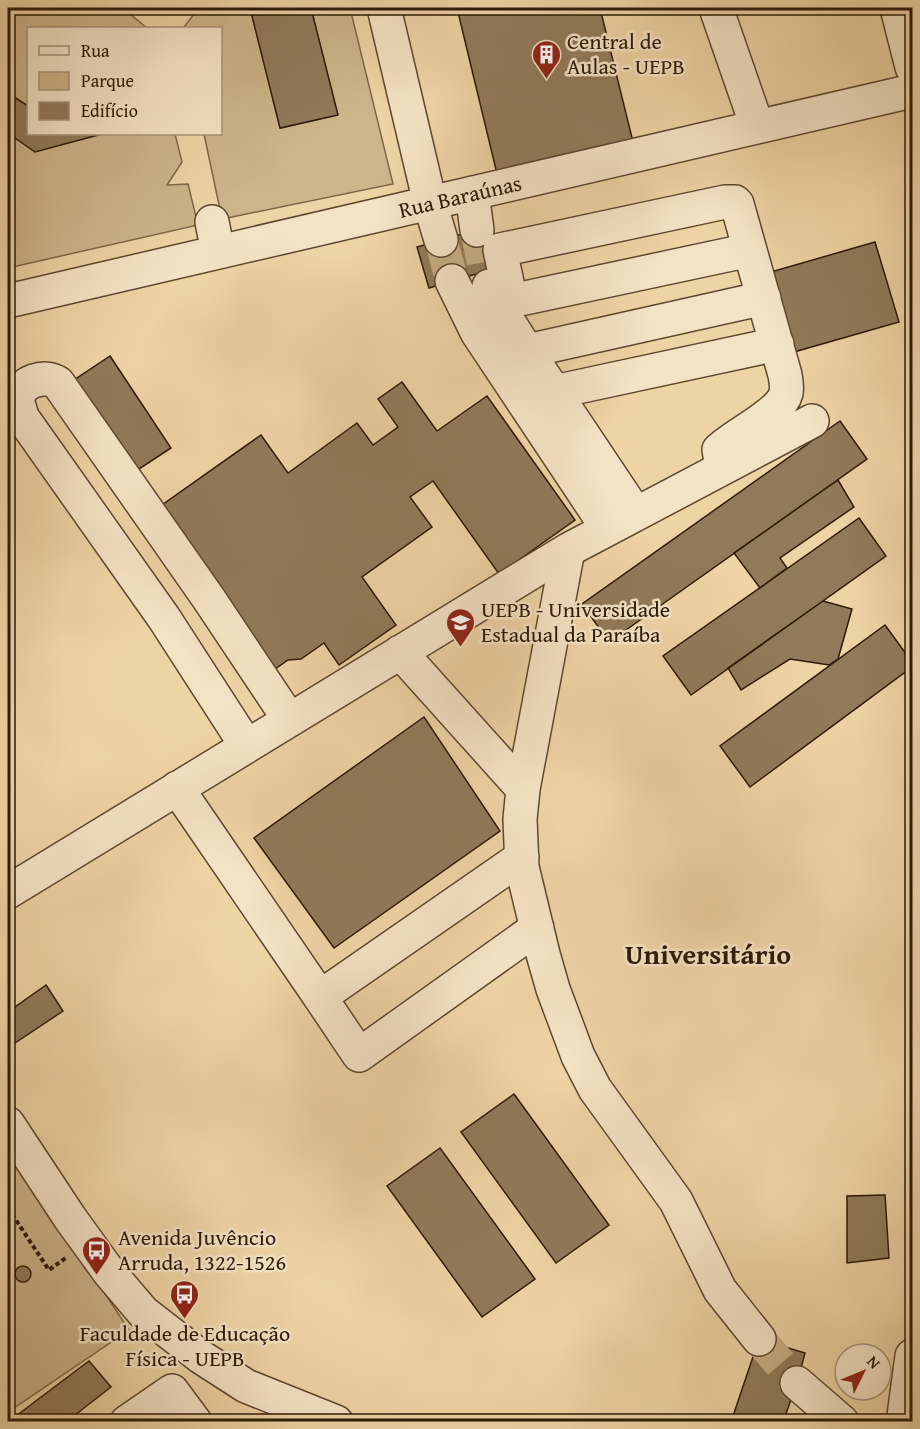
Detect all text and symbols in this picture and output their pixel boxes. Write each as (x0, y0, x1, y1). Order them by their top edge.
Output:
place label: Central de Aulas - UEPB (567, 25, 685, 82)
legend (27, 27, 222, 135)
text: Rua (81, 37, 110, 64)
building icon: Central de Aulas - UEPB (530, 38, 562, 80)
text: Parque (81, 67, 134, 94)
text: Edifício (81, 97, 138, 124)
street label: Rua Baraúnas (395, 166, 525, 226)
place label: UEPB - Universidade Estadual da Paraíba (481, 593, 670, 650)
school or university icon: UEPB - Universidade Estadual da Paraíba (444, 606, 476, 648)
district label: Universitário (625, 933, 791, 974)
place label: Avenida Juvêncio Arruda, 1322-1526 (118, 1221, 286, 1278)
bus stop icon: Avenida Juvêncio Arruda, 1322-1526 (81, 1234, 113, 1276)
bus stop icon: Faculdade de Educação Física - UEPB (169, 1278, 201, 1320)
place label: Faculdade de Educação Física - UEPB (80, 1317, 290, 1374)
north arrow (833, 1342, 893, 1402)
text: N (862, 1350, 887, 1374)

